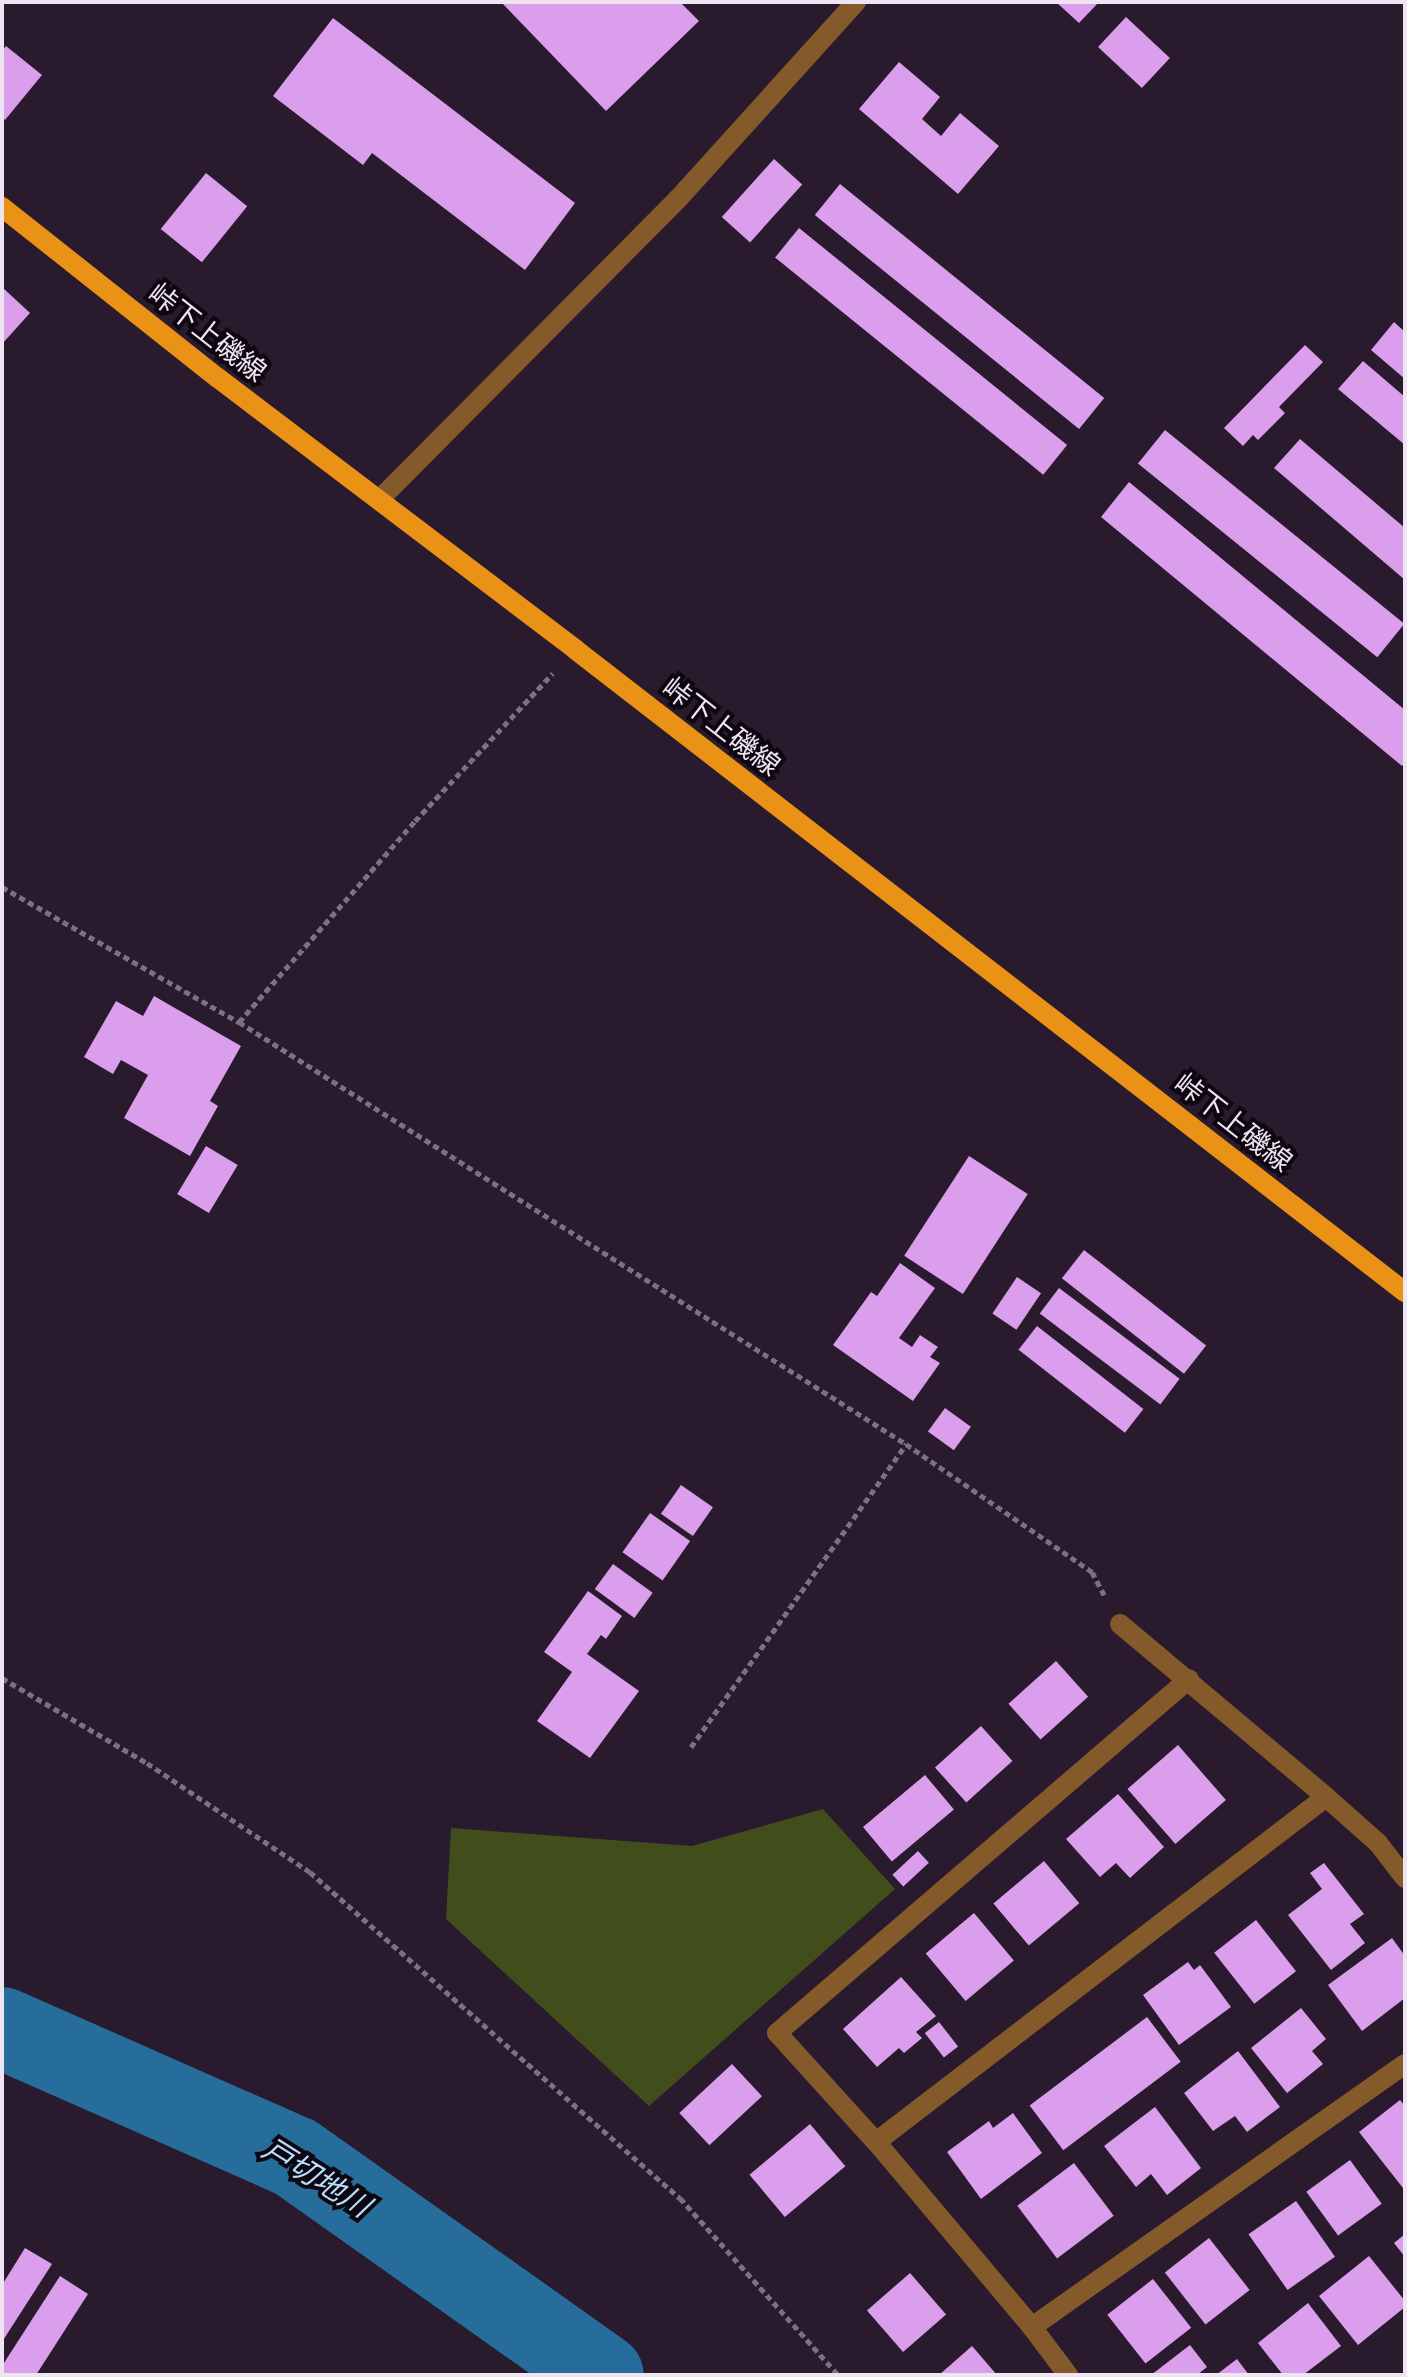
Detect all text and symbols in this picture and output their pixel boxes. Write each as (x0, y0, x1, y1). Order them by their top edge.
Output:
street label: 峠下上磯線 (141, 277, 273, 389)
street label: 峠下上磯線 (655, 671, 787, 783)
street label: 峠下上磯線 (1167, 1067, 1299, 1179)
water label: 戸切地川 (256, 2131, 376, 2225)

